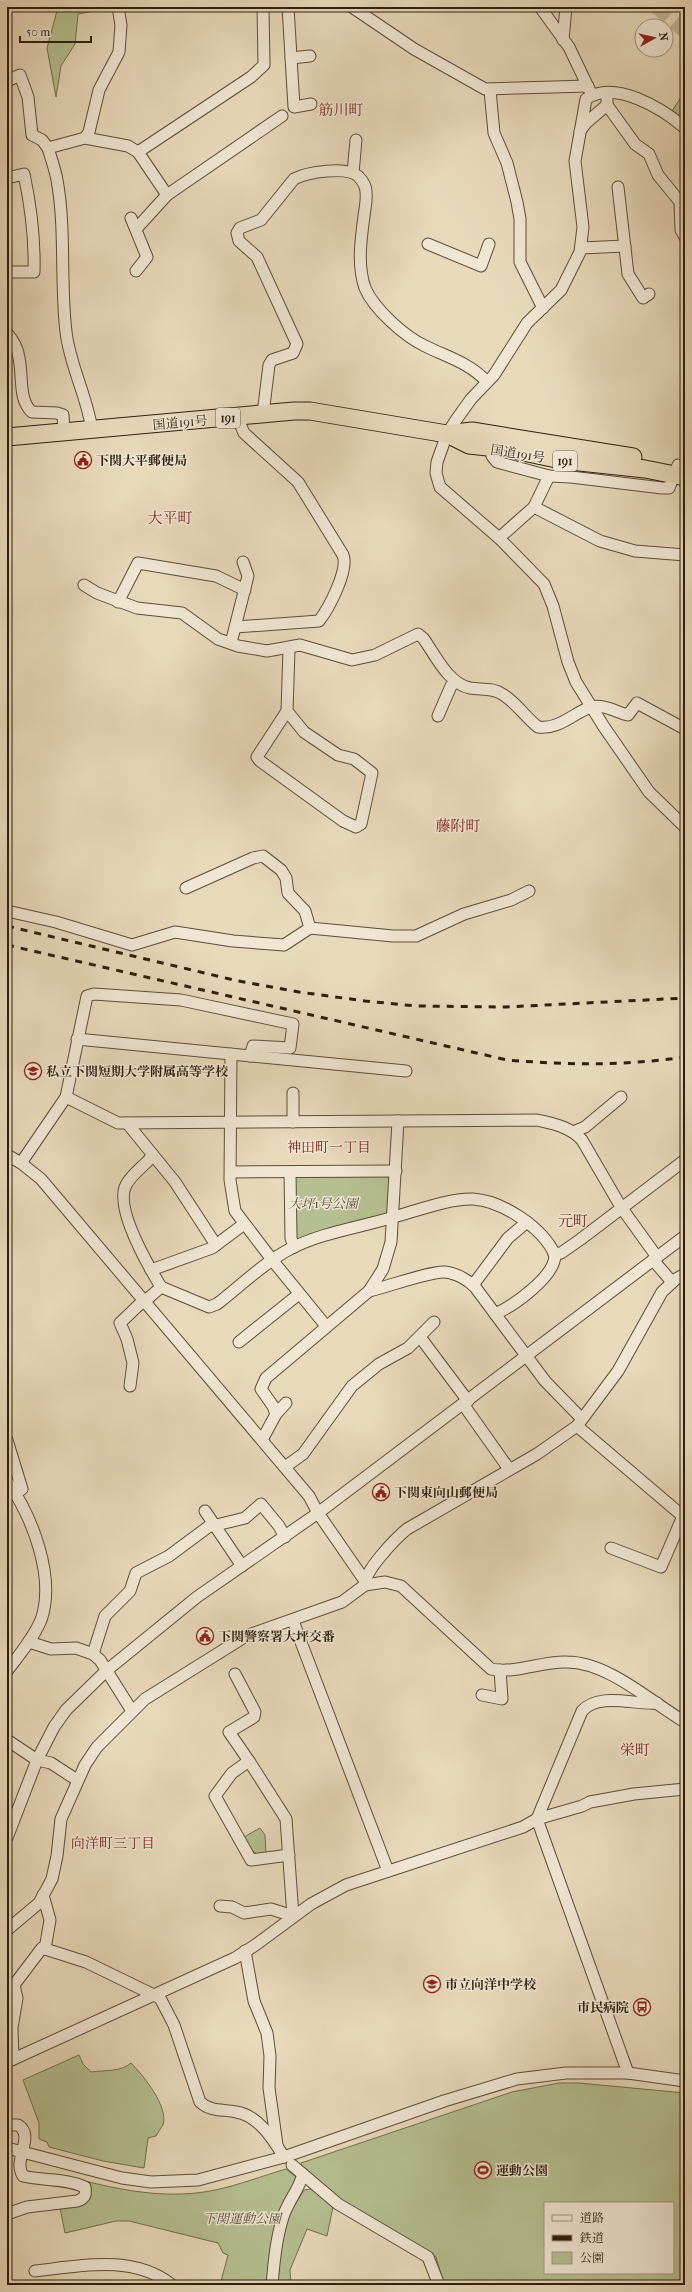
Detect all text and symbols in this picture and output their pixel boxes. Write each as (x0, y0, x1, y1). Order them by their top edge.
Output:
scale bar (20, 18, 91, 44)
north arrow (634, 18, 674, 58)
text: 50 m (26, 25, 50, 39)
text: N (656, 32, 671, 42)
district label: 筋川町 (318, 101, 364, 119)
road number: 191 (216, 408, 240, 428)
street label: 国道191号 (152, 413, 208, 432)
street label: 国道191号 (490, 442, 546, 465)
public building icon: 下関大平郵便局 (73, 450, 93, 470)
road number: 191 (553, 451, 577, 471)
place label: 下関大平郵便局 (96, 453, 187, 468)
district label: 大平町 (147, 509, 193, 527)
district label: 藤附町 (435, 817, 481, 835)
school or university icon: 私立下関短期大学附属高等学校 (23, 1061, 43, 1081)
place label: 私立下関短期大学附属高等学校 (46, 1064, 229, 1079)
district label: 神田町一丁目 (287, 1139, 371, 1156)
park label: 大坪1号公園 (288, 1196, 360, 1211)
district label: 元町 (558, 1212, 588, 1230)
public building icon: 下関東向山郵便局 (371, 1482, 391, 1502)
place label: 下関東向山郵便局 (394, 1485, 498, 1500)
public building icon: 下関警察署大坪交番 (195, 1626, 215, 1646)
place label: 下関警察署大坪交番 (218, 1629, 335, 1644)
district label: 栄町 (620, 1741, 650, 1759)
district label: 向洋町三丁目 (71, 1835, 155, 1852)
school or university icon: 市立向洋中学校 (422, 1974, 442, 1994)
place label: 市立向洋中学校 (445, 1977, 537, 1992)
bus stop icon: 市民病院 (632, 1997, 652, 2017)
place label: 市民病院 (577, 2000, 629, 2015)
sports icon: 運動公園 (473, 2160, 493, 2180)
place label: 運動公園 (496, 2163, 548, 2178)
legend (544, 2202, 674, 2274)
park label: 下関運動公園 (203, 2211, 283, 2226)
text: 道路 (580, 2211, 604, 2225)
text: 鉄道 (579, 2231, 604, 2245)
text: 公園 (580, 2251, 604, 2265)

